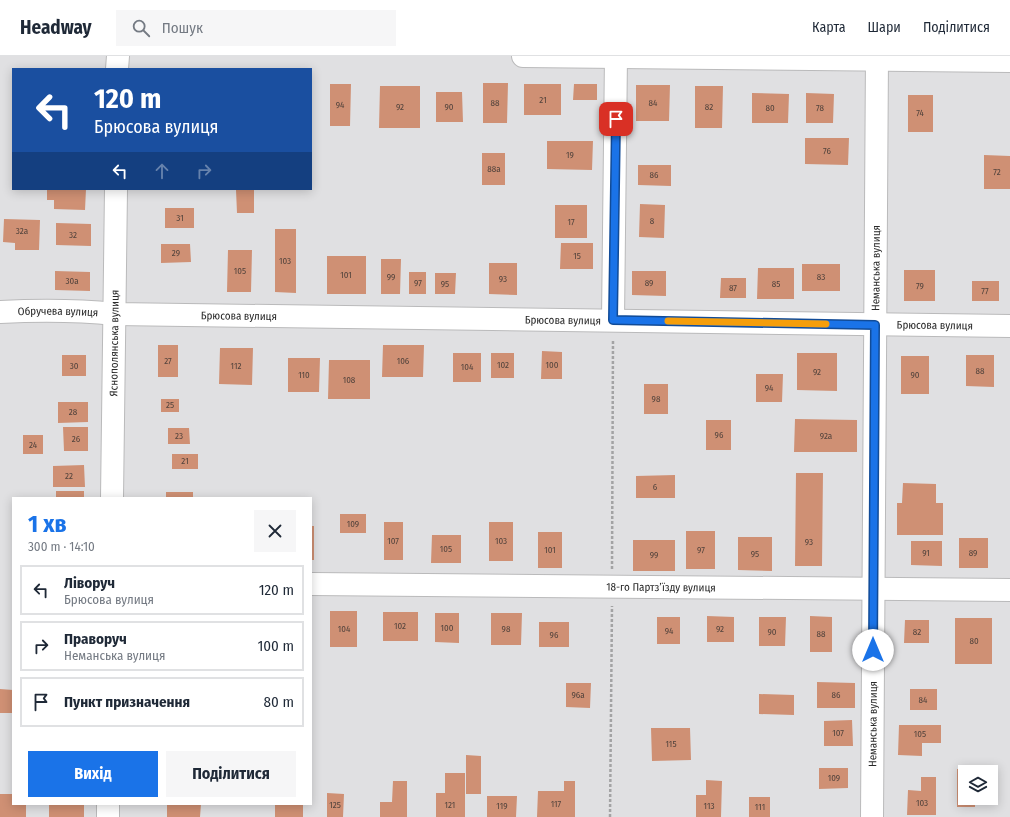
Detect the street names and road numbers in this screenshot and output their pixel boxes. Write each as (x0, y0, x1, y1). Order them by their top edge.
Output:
street label: Неманська вулиця (869, 225, 883, 311)
street label: Яснополянська вулиця (107, 290, 122, 397)
street label: Обручева вулиця (17, 305, 99, 319)
street label: Брюсова вулиця (201, 309, 277, 323)
street label: Брюсова вулиця (525, 313, 601, 328)
street label: Брюсова вулиця (897, 318, 973, 333)
street label: 18-го Партз’їзду вулиця (606, 581, 716, 594)
street label: Неманська вулиця (866, 681, 880, 767)

